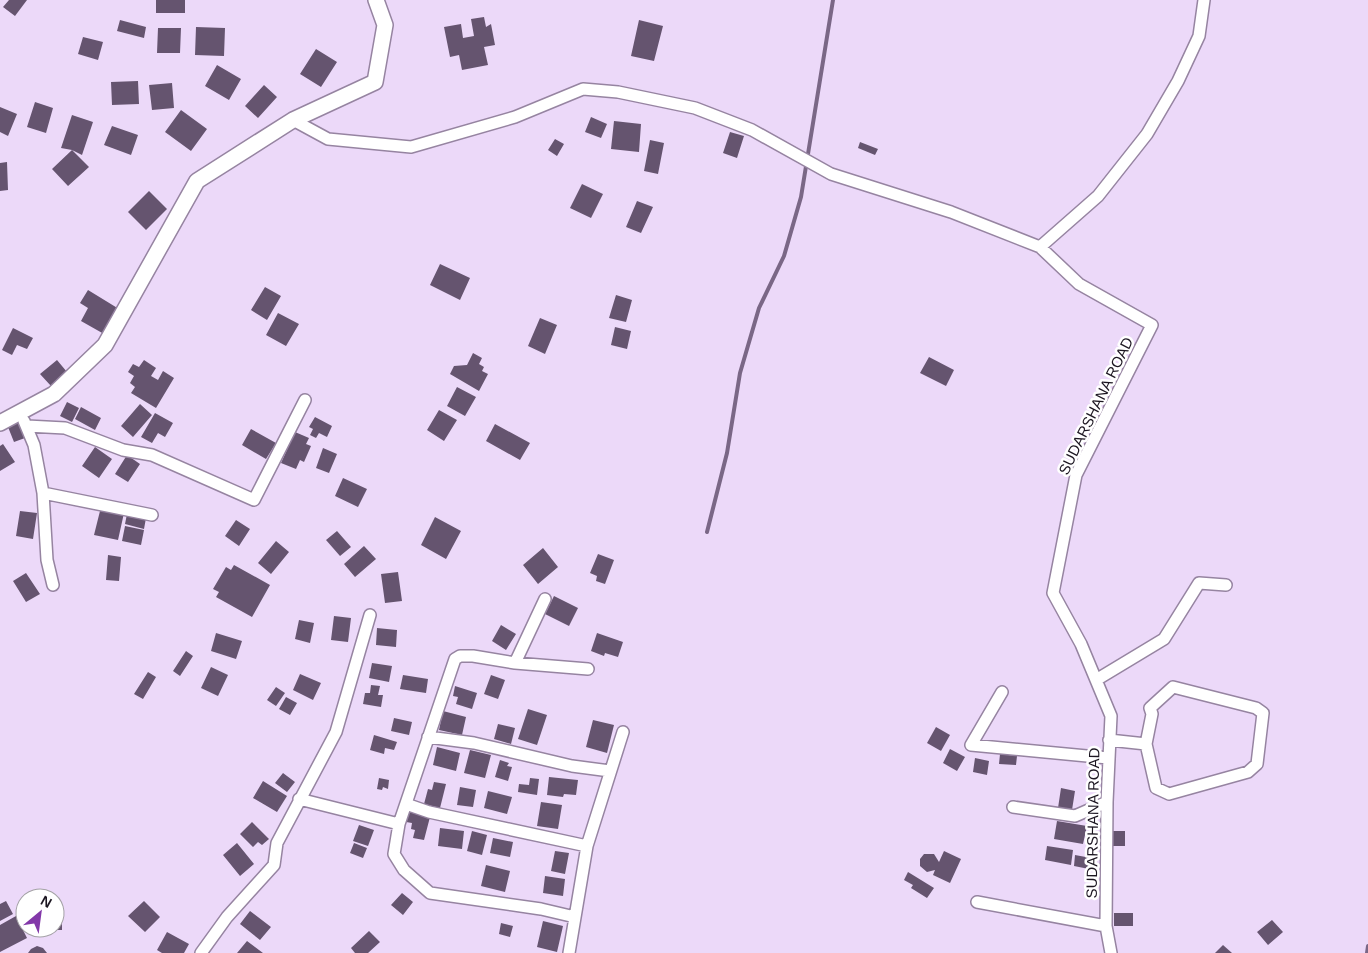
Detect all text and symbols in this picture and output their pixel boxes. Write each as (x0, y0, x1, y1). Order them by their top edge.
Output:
street label: SUDARSHANA ROAD (1055, 334, 1136, 477)
street label: SUDARSHANA ROAD (1083, 747, 1102, 899)
north arrow (15, 888, 65, 938)
text: N (38, 892, 55, 911)

